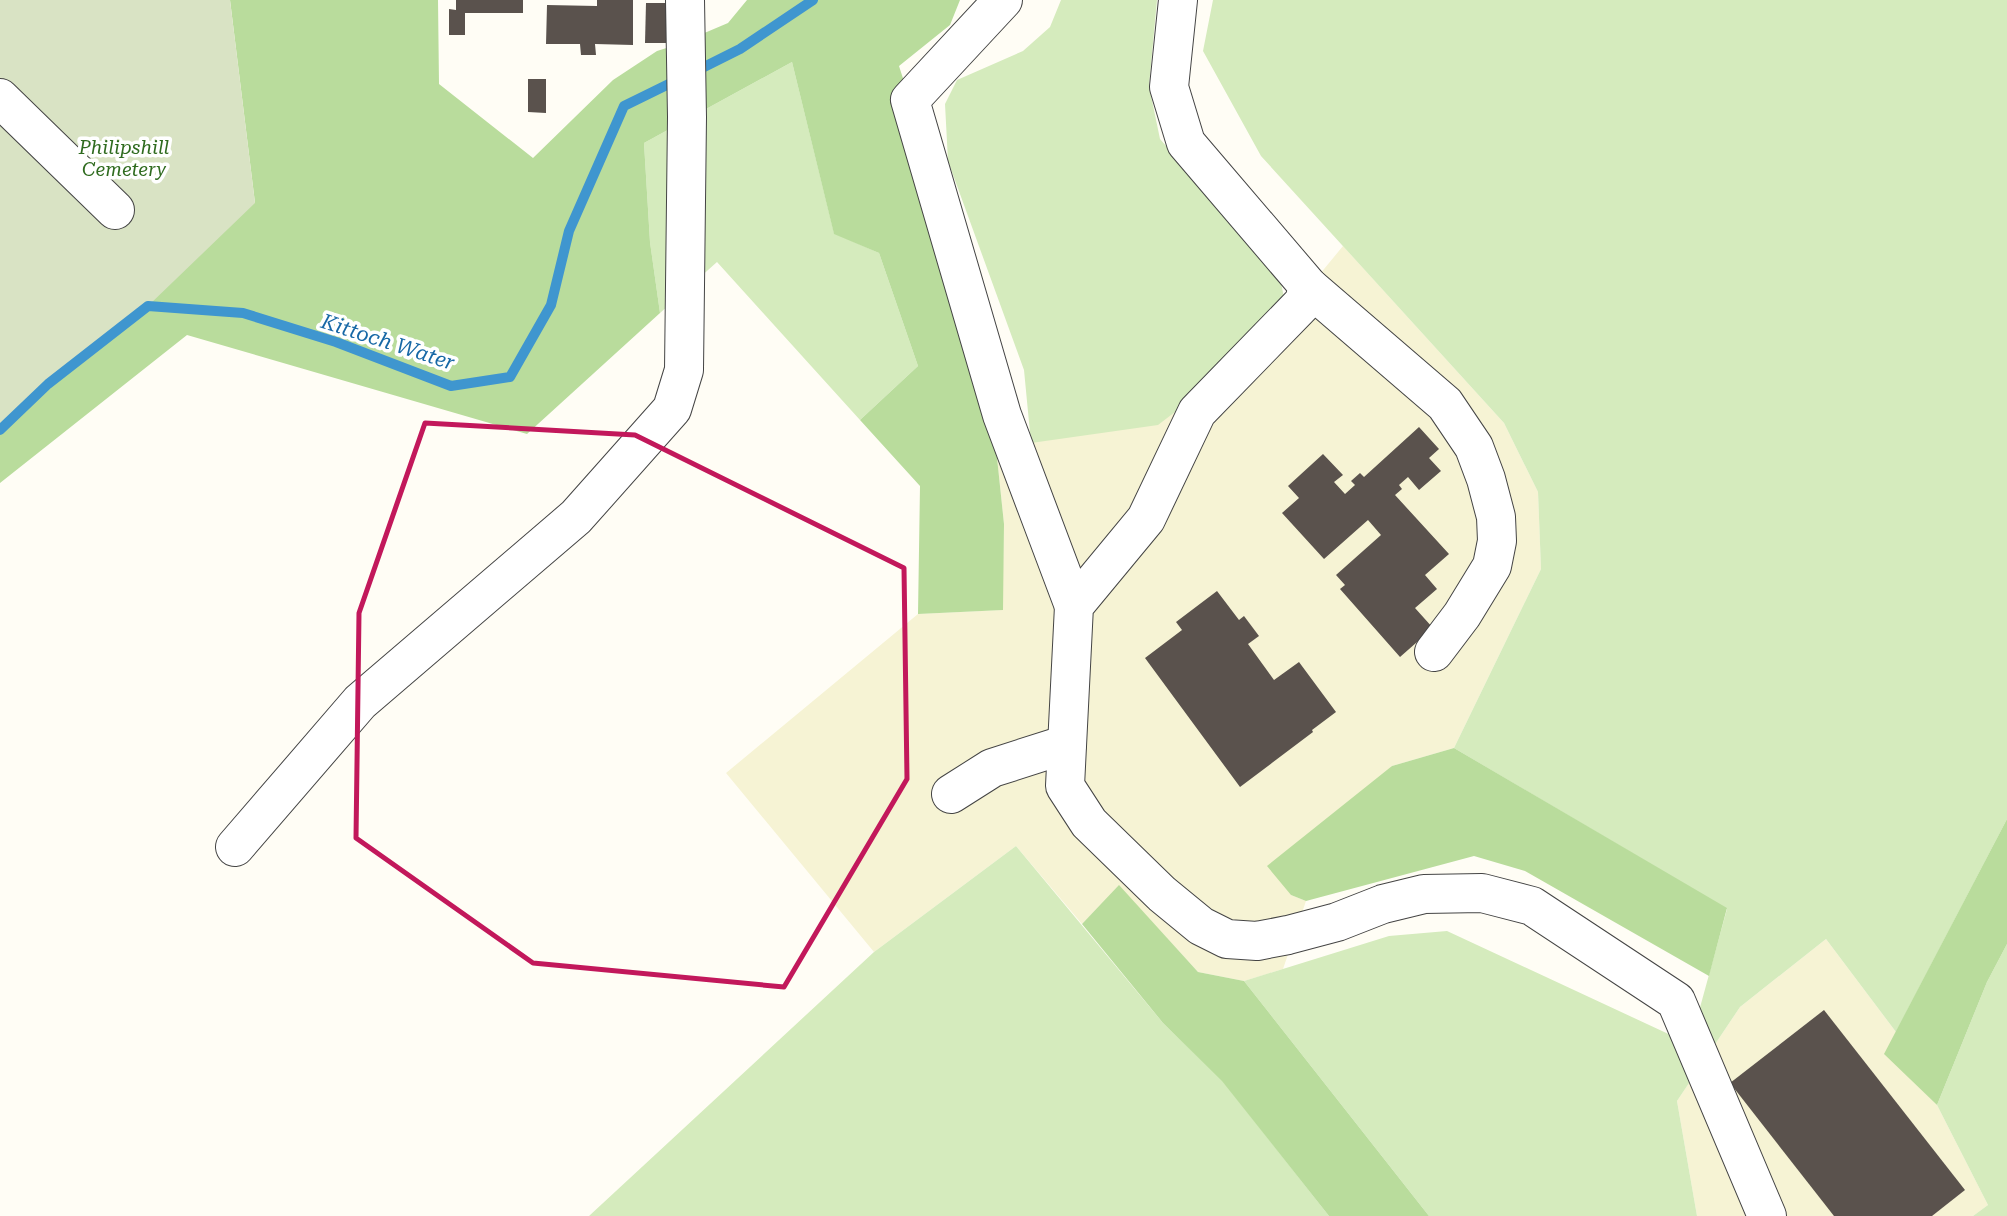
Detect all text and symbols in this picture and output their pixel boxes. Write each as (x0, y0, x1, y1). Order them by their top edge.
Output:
park label: Philipshill Cemetery (78, 136, 170, 181)
water label: Kittoch Water (317, 309, 458, 375)

